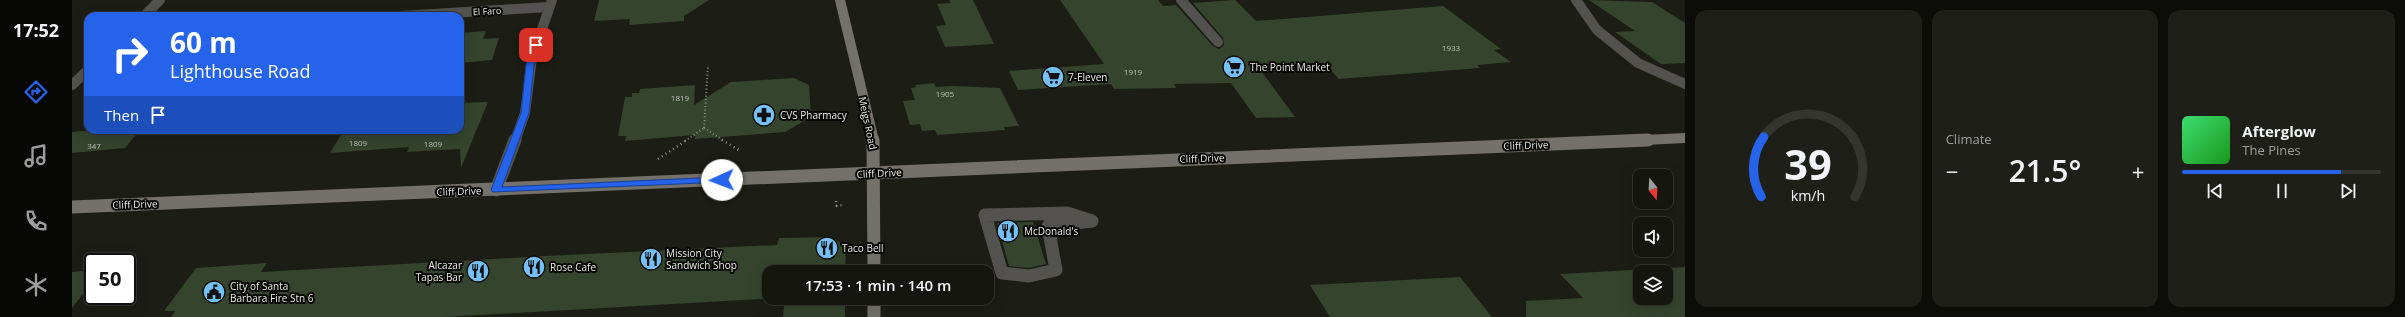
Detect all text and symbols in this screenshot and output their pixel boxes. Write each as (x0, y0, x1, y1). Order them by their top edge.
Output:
street label: El Faro (472, 4, 502, 18)
text: 17:52 (13, 18, 59, 42)
text: 60 m (170, 23, 237, 61)
icon: right (104, 28, 156, 80)
pin (519, 28, 553, 62)
icon: arrive (525, 34, 547, 56)
house number: 1933 (1442, 42, 1461, 53)
supermarket icon: The Point Market (1221, 54, 1247, 80)
text: Lighthouse Road (170, 59, 310, 83)
place label: The Point Market (1250, 60, 1330, 74)
supermarket icon: 7-Eleven (1040, 64, 1066, 90)
house number: 1919 (1124, 66, 1143, 77)
place label: 7-Eleven (1068, 70, 1107, 84)
icon: directions (22, 78, 50, 106)
house number: 1905 (936, 88, 955, 99)
house number: 1819 (671, 92, 690, 103)
street label: Meigs Road (856, 95, 880, 151)
pharmacy icon: CVS Pharmacy (751, 102, 777, 128)
icon: arrive (147, 104, 169, 126)
text: Then (104, 105, 139, 125)
place label: CVS Pharmacy (780, 108, 848, 122)
text: Afterglow (2242, 121, 2316, 141)
text: Climate (1946, 130, 1992, 148)
text: 39 (1785, 135, 1832, 191)
house number: 1809 (349, 137, 368, 148)
street label: Cliff Drive (1503, 137, 1549, 153)
house number: 1809 (424, 138, 443, 149)
house number: 347 (87, 140, 101, 151)
text: The Pines (2242, 141, 2301, 159)
icon: music (22, 142, 50, 170)
street label: Cliff Drive (1179, 150, 1225, 166)
text: 21.5° (2009, 150, 2081, 191)
text: − (1946, 156, 1958, 186)
text: + (2132, 156, 2144, 186)
position arrow (701, 159, 743, 201)
street label: Cliff Drive (856, 165, 902, 181)
north arrow (1633, 169, 1673, 209)
map controls (1633, 169, 1673, 305)
icon: previous (2204, 180, 2226, 202)
icon: pause (2271, 180, 2293, 202)
icon: next (2337, 180, 2359, 202)
street label: Cliff Drive (436, 183, 482, 199)
text: km/h (1791, 185, 1826, 204)
street label: Cliff Drive (112, 196, 158, 212)
icon: phone (22, 207, 50, 235)
button: sound (1633, 217, 1673, 257)
restaurant icon: McDonald's (995, 218, 1021, 244)
place label: McDonald's (1024, 224, 1079, 238)
restaurant icon: Taco Bell (814, 235, 840, 261)
place label: Taco Bell (842, 241, 884, 255)
restaurant icon: Mission City Sandwich Shop (638, 246, 664, 272)
place label: Mission City Sandwich Shop (666, 246, 737, 272)
speed limit sign: 50 (84, 253, 136, 305)
restaurant icon: Rose Cafe (521, 254, 547, 280)
place label: Alcazar Tapas Bar (416, 258, 462, 284)
restaurant icon: Alcazar Tapas Bar (465, 258, 491, 284)
place label: Rose Cafe (550, 260, 596, 274)
button: layers (1633, 265, 1673, 305)
icon: climate (22, 271, 50, 299)
text: 17:53 · 1 min · 140 m (805, 275, 951, 295)
public building icon: City of Santa Barbara Fire Stn 6 (201, 279, 227, 305)
place label: City of Santa Barbara Fire Stn 6 (230, 279, 314, 305)

